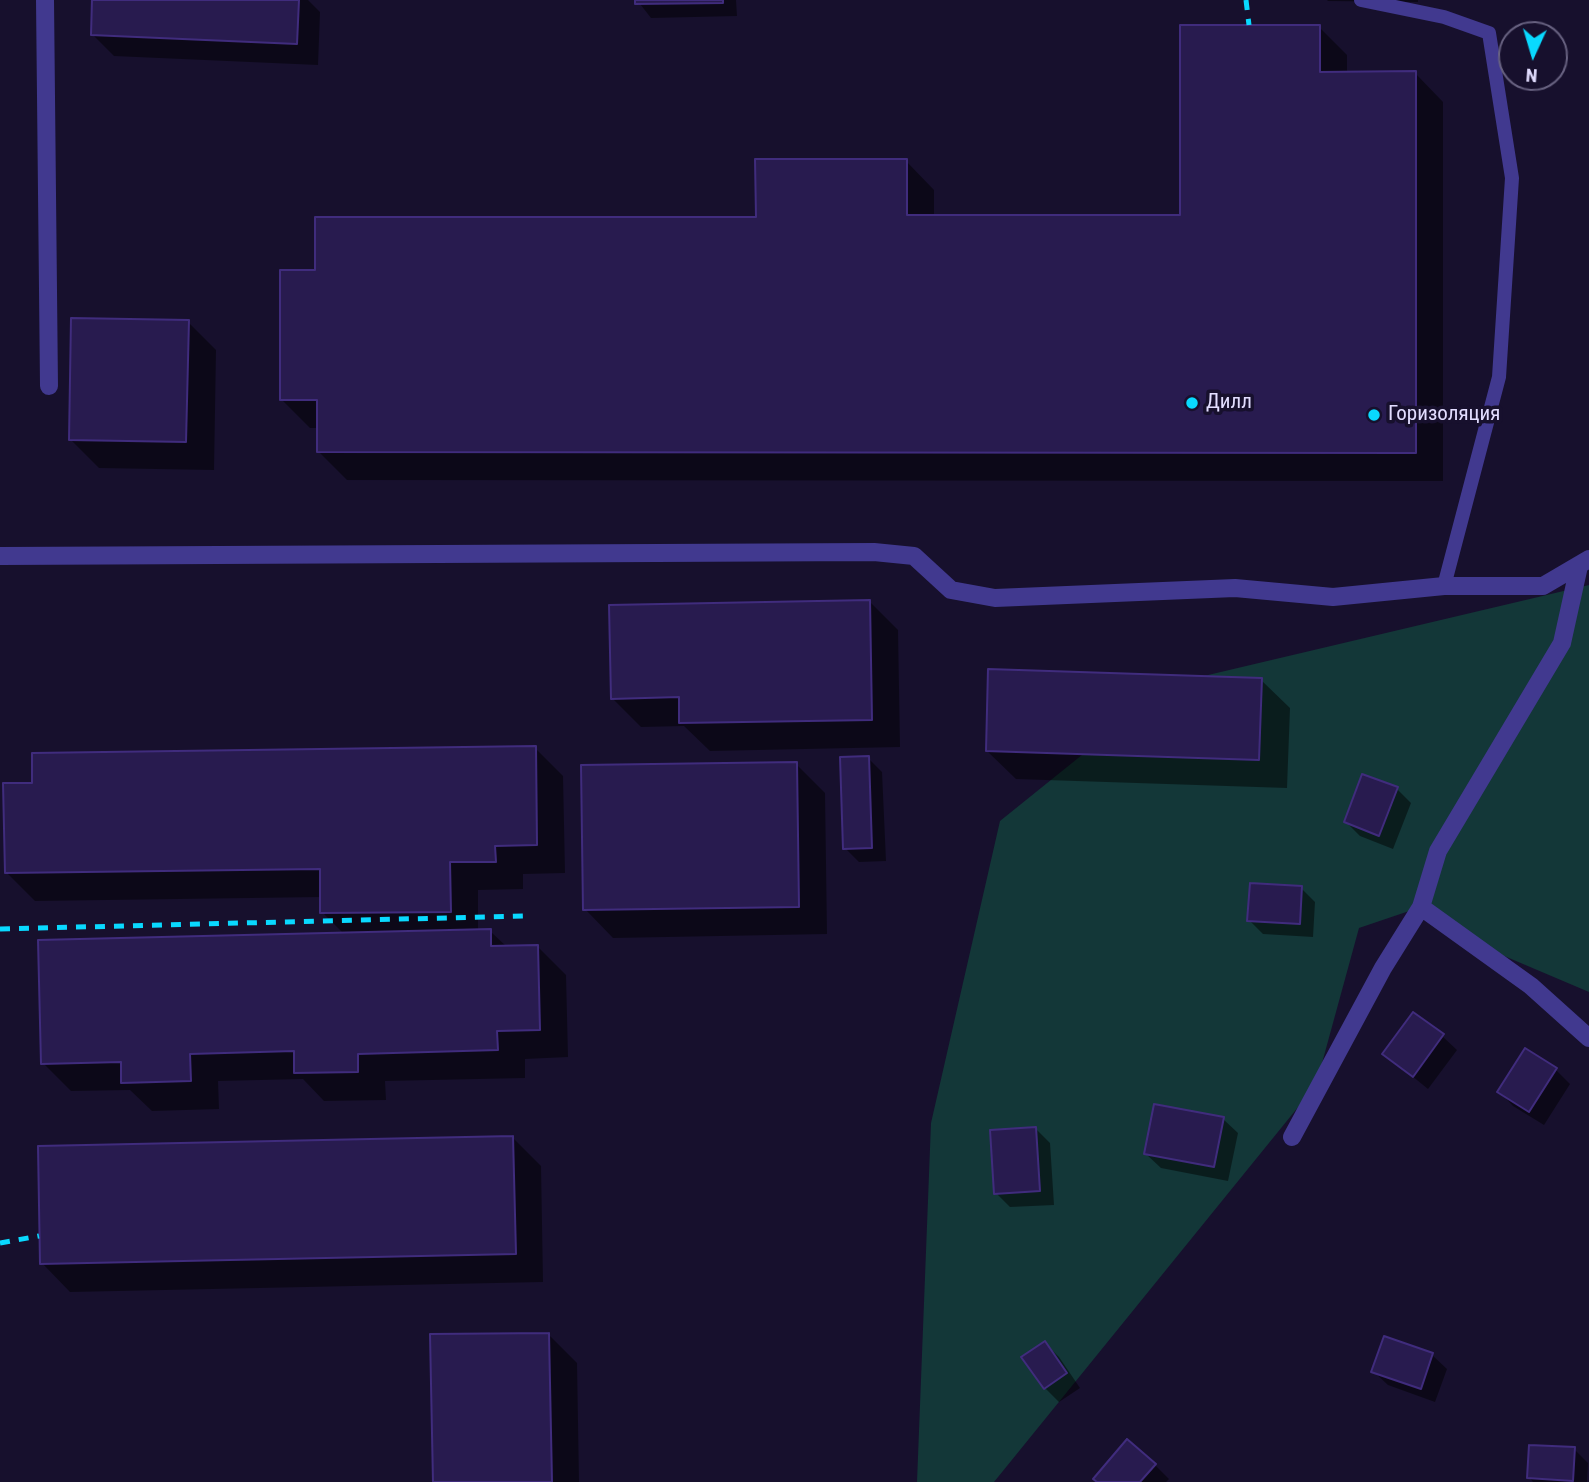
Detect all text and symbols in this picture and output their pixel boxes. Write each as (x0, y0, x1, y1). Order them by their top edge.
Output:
north arrow (1498, 21, 1568, 91)
text: N (1525, 64, 1538, 87)
place label: Дилл (1206, 390, 1252, 416)
marker: Дилл (1184, 395, 1200, 411)
place label: Горизоляция (1388, 402, 1500, 428)
marker: Горизоляция (1366, 407, 1382, 423)

